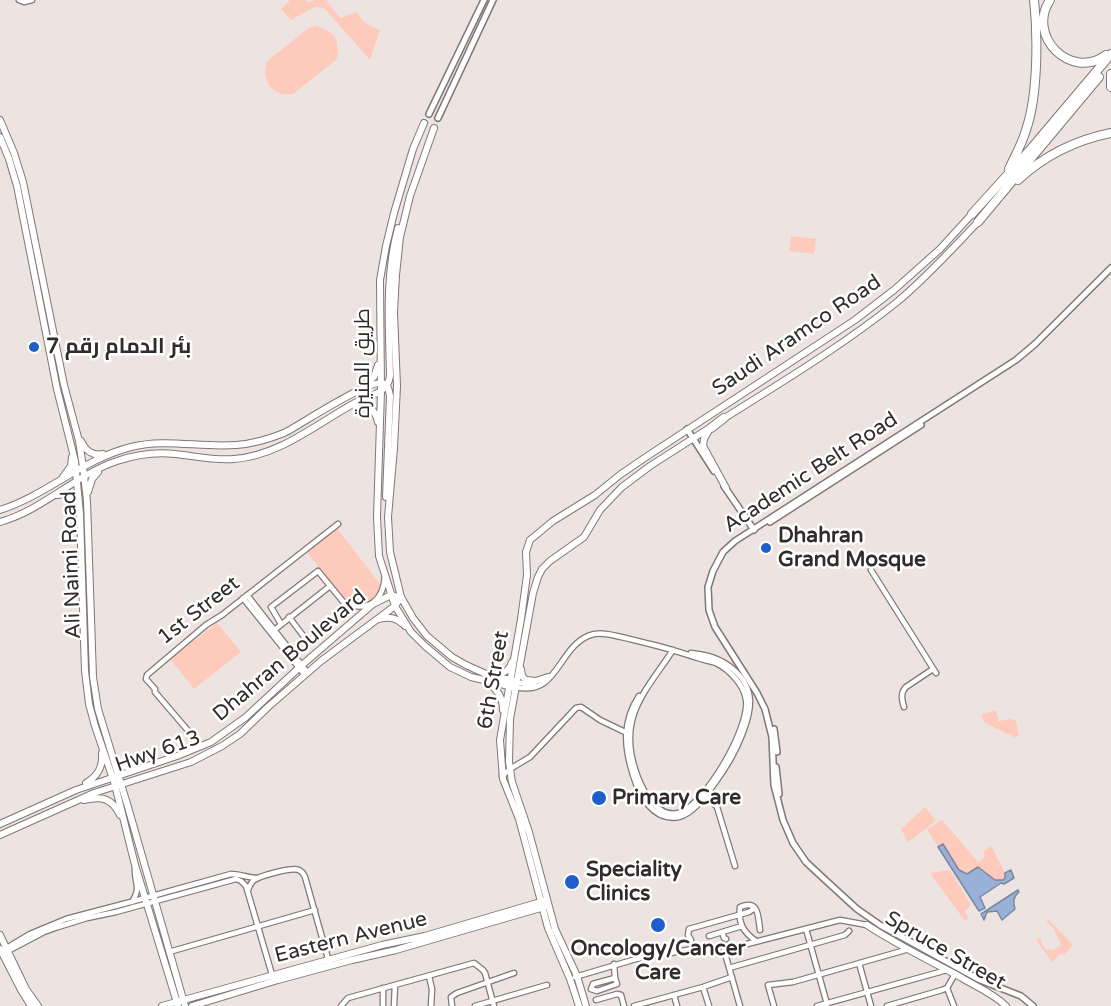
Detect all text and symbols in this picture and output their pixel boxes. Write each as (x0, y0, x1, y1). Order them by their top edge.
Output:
street label: Saudi Aramco Road (708, 270, 886, 402)
street label: طريق المنيرة (350, 308, 376, 418)
place label: بئر الدمام رقم 7 (46, 334, 191, 360)
marker: بئر الدمام رقم 7 (27, 340, 41, 354)
street label: Academic Belt Road (719, 407, 903, 539)
street label: Ali Naimi Road (57, 491, 87, 639)
place label: Dhahran Grand Mosque (778, 523, 926, 573)
marker: Dhahran Grand Mosque (759, 541, 773, 555)
street label: 1st Street (153, 571, 245, 651)
street label: Dhahran Boulevard (208, 585, 372, 727)
street label: 6th Street (473, 629, 515, 731)
street label: Hwy 613 (112, 726, 204, 778)
place label: Primary Care (612, 785, 741, 811)
marker: Primary Care (590, 789, 608, 807)
place label: Speciality Clinics (586, 857, 682, 907)
marker: Speciality Clinics (563, 873, 581, 891)
street label: Spruce Street (880, 906, 1010, 996)
street label: Eastern Avenue (272, 907, 430, 969)
marker: Oncology/Cancer Care (649, 916, 667, 934)
place label: Oncology/Cancer Care (570, 936, 746, 986)

